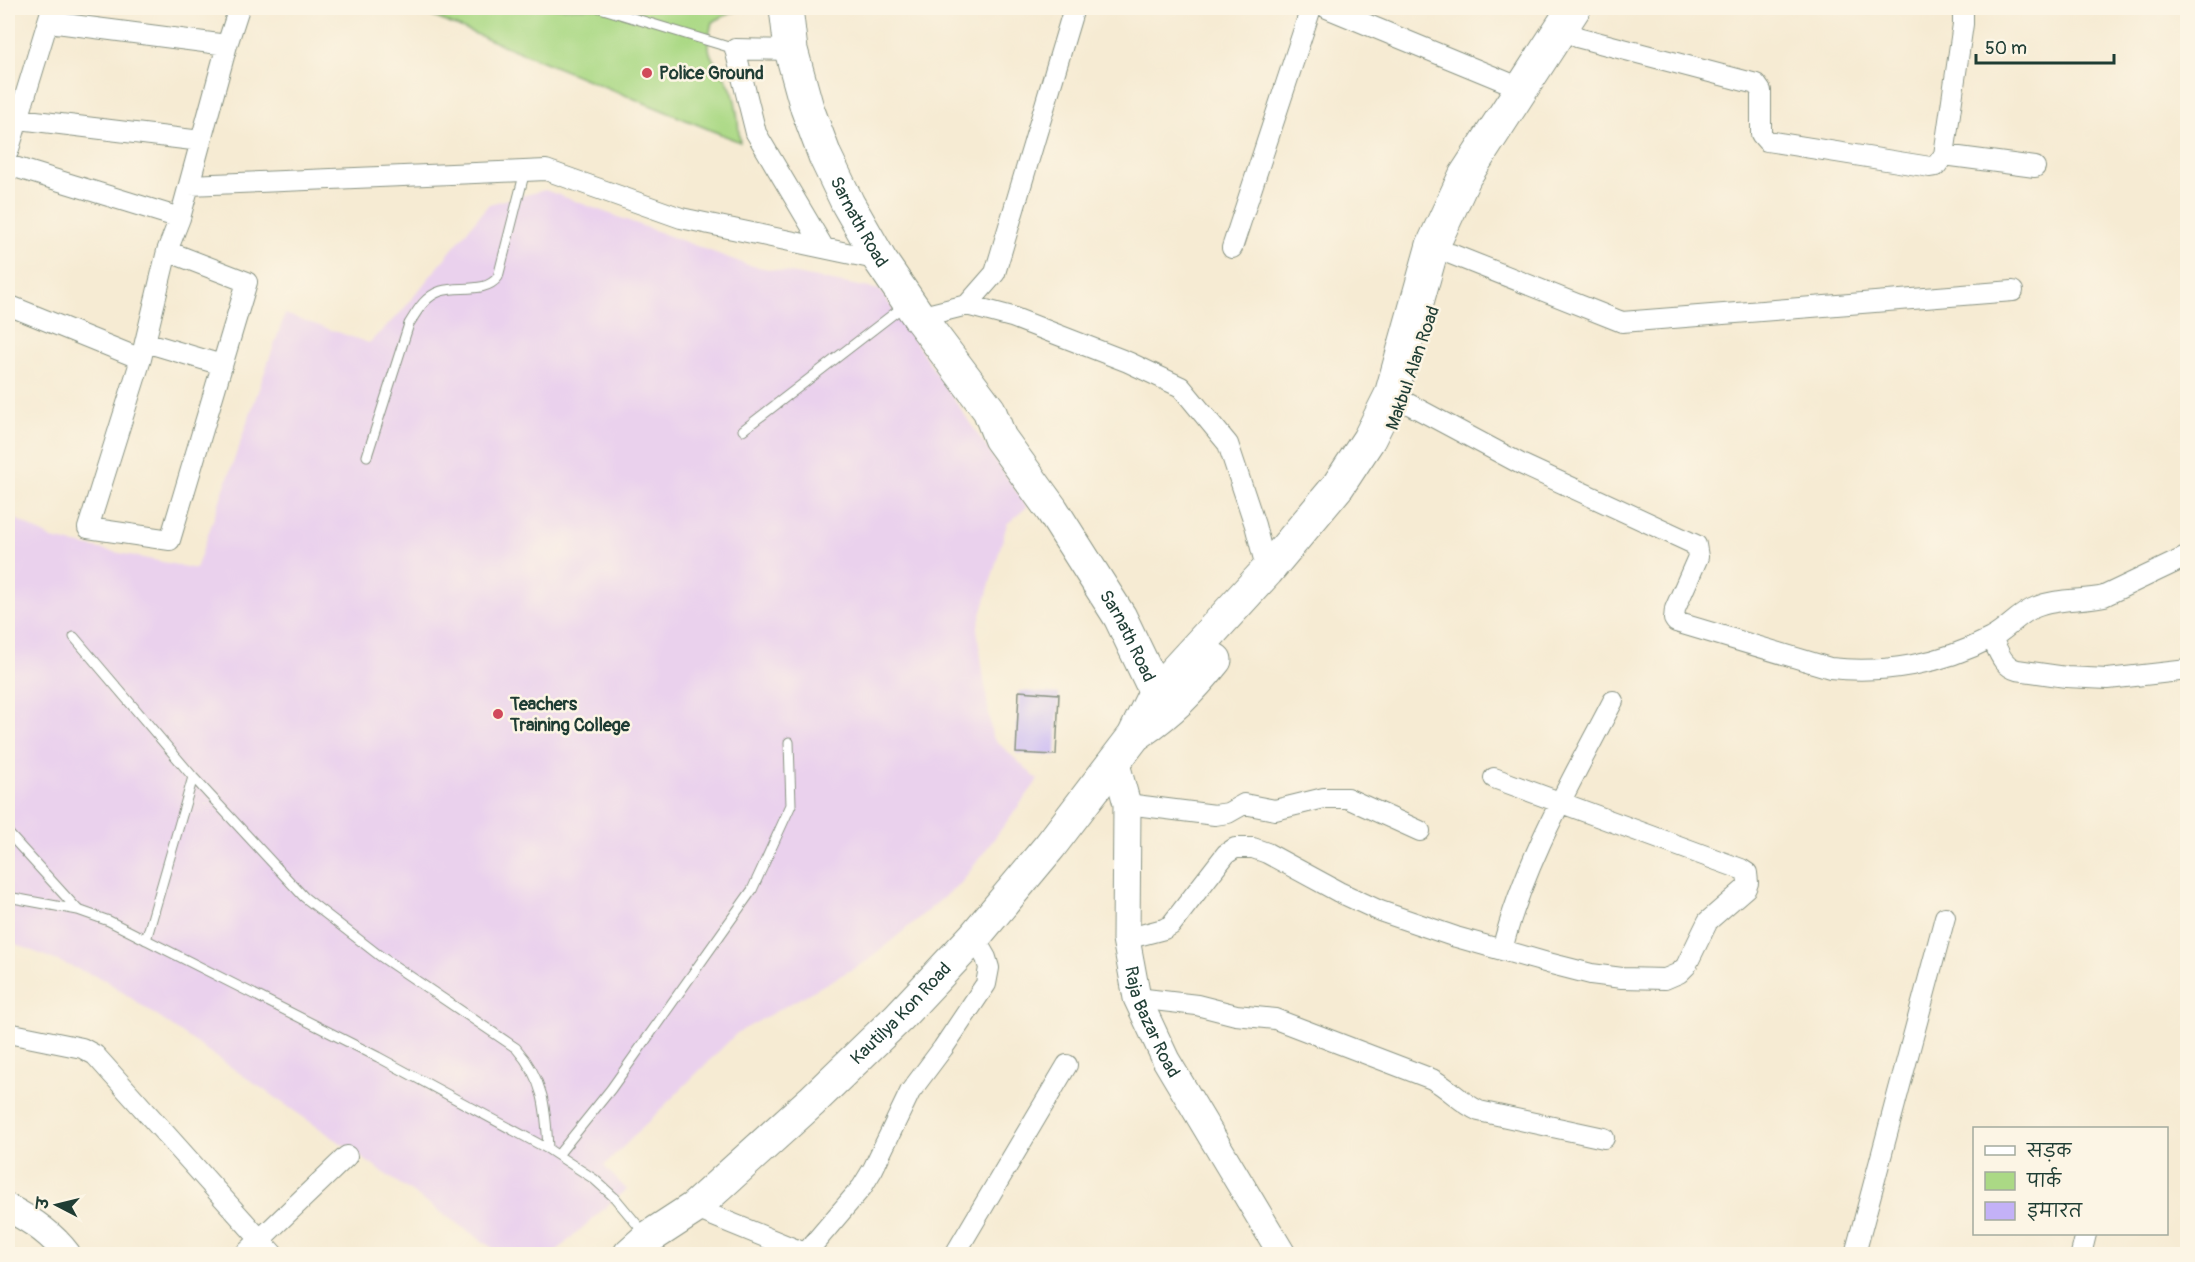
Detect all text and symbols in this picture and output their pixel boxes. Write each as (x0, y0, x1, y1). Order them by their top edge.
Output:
scale bar (1976, 27, 2114, 65)
text: 50 m (1985, 37, 2027, 60)
place label: Police Ground (659, 62, 764, 85)
marker: Police Ground (640, 66, 654, 80)
street label: Sarnath Road (825, 173, 893, 272)
street label: Makbul Alan Road (1381, 303, 1445, 433)
street label: Sarnath Road (1094, 586, 1161, 686)
place label: Teachers Training College (509, 693, 631, 737)
marker: Teachers Training College (491, 707, 505, 721)
street label: Kautilya Kon Road (845, 957, 956, 1069)
street label: Raja Bazar Road (1120, 964, 1185, 1082)
legend (1973, 1127, 2168, 1235)
text: सड़क (2026, 1140, 2072, 1163)
text: पार्क (2026, 1167, 2062, 1193)
north arrow (27, 1175, 87, 1235)
text: उ (32, 1195, 54, 1212)
text: इमारत (2027, 1200, 2083, 1223)

